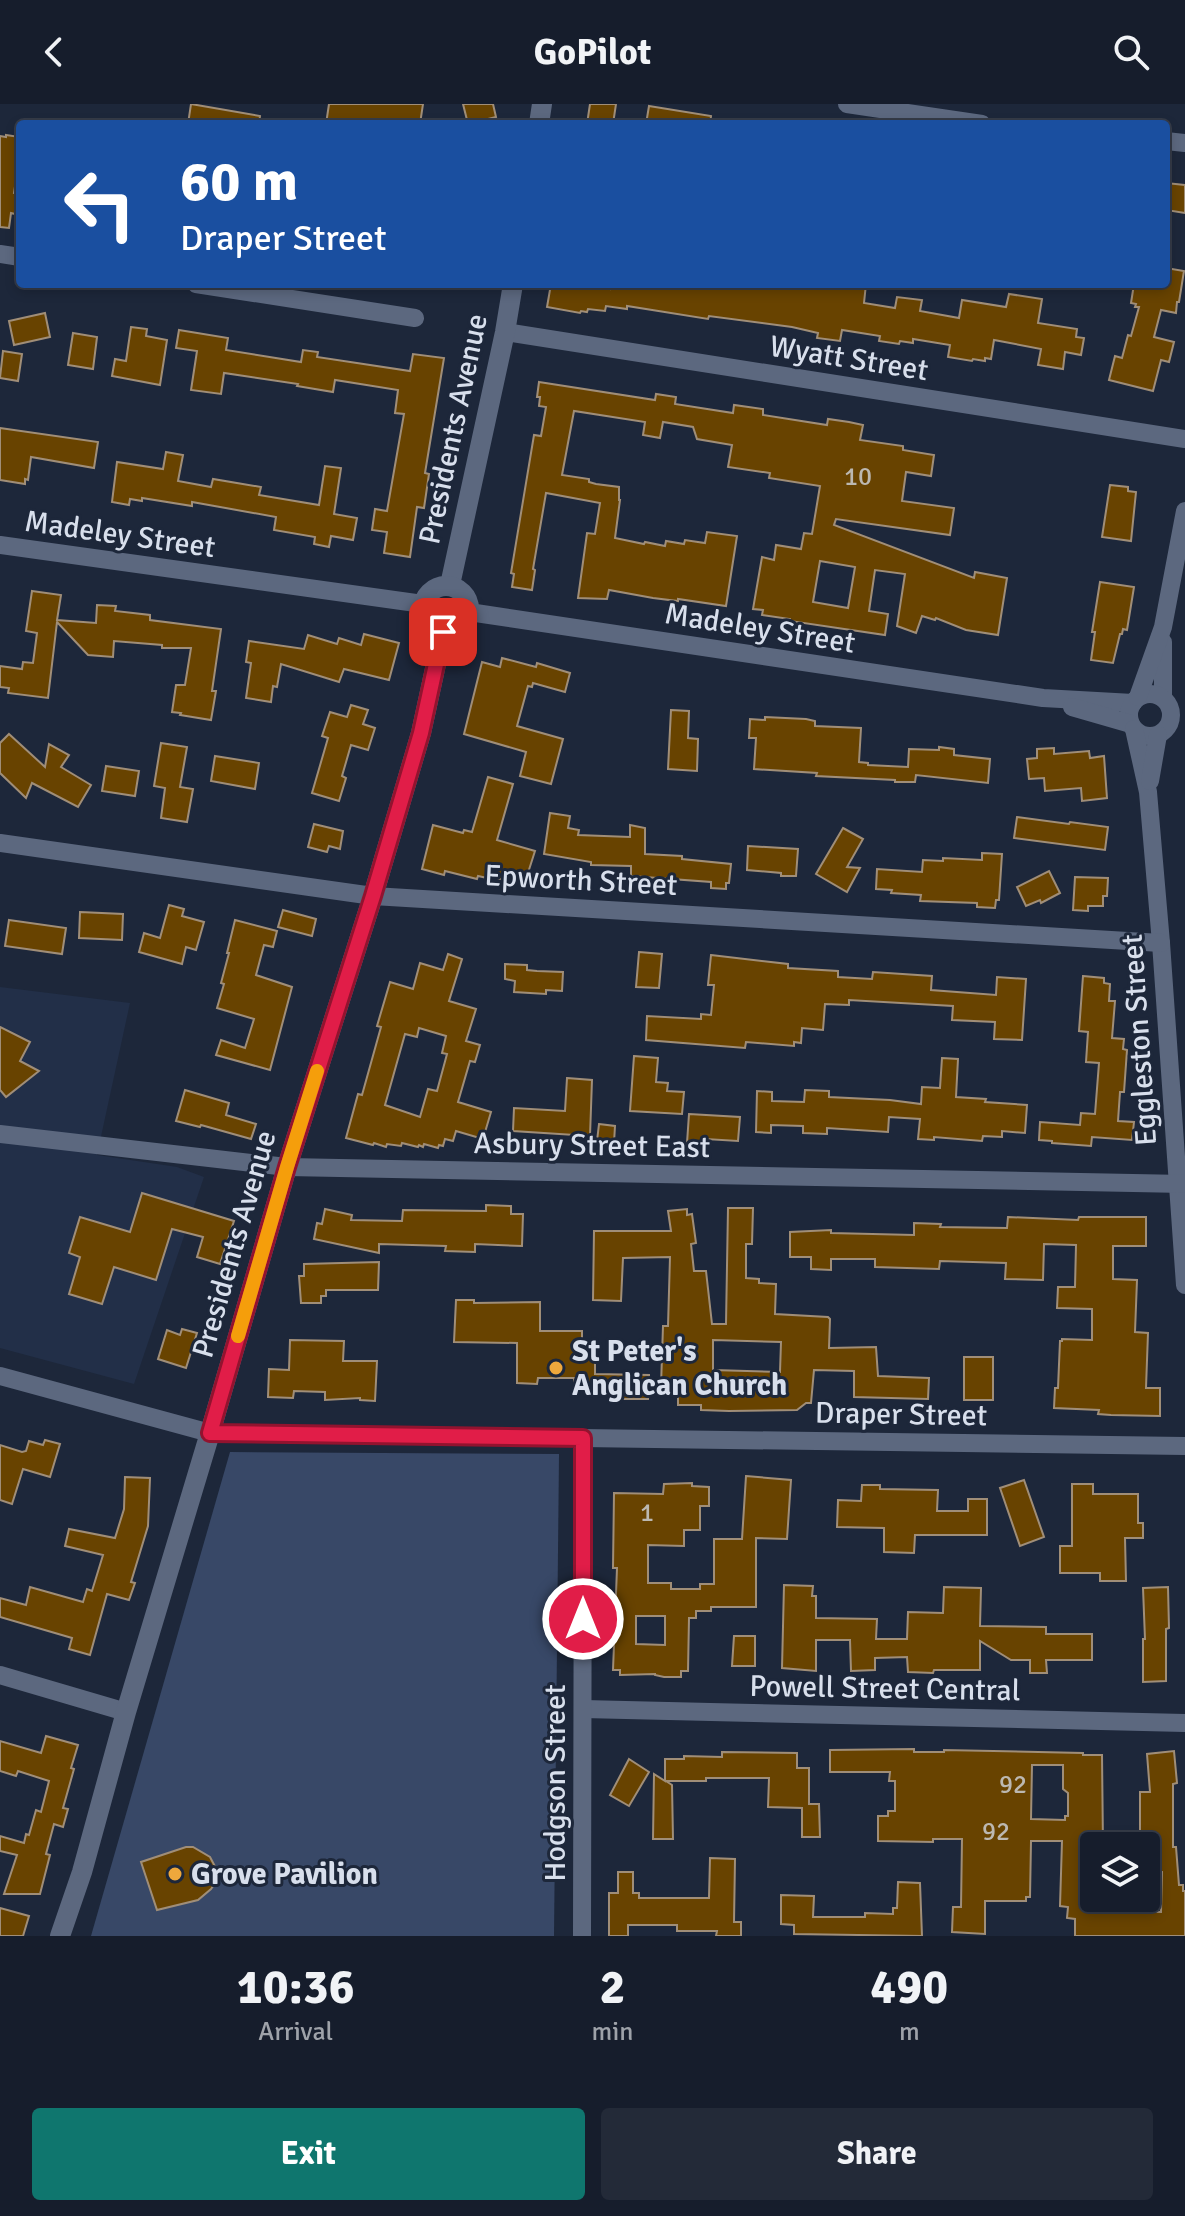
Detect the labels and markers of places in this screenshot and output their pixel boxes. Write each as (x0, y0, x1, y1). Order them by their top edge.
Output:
pin (409, 598, 477, 666)
place label: St Peter's Anglican Church (572, 1333, 787, 1404)
marker: St Peter's Anglican Church (547, 1359, 565, 1377)
place label: Grove Pavilion (191, 1856, 378, 1893)
marker: Grove Pavilion (166, 1865, 184, 1883)

